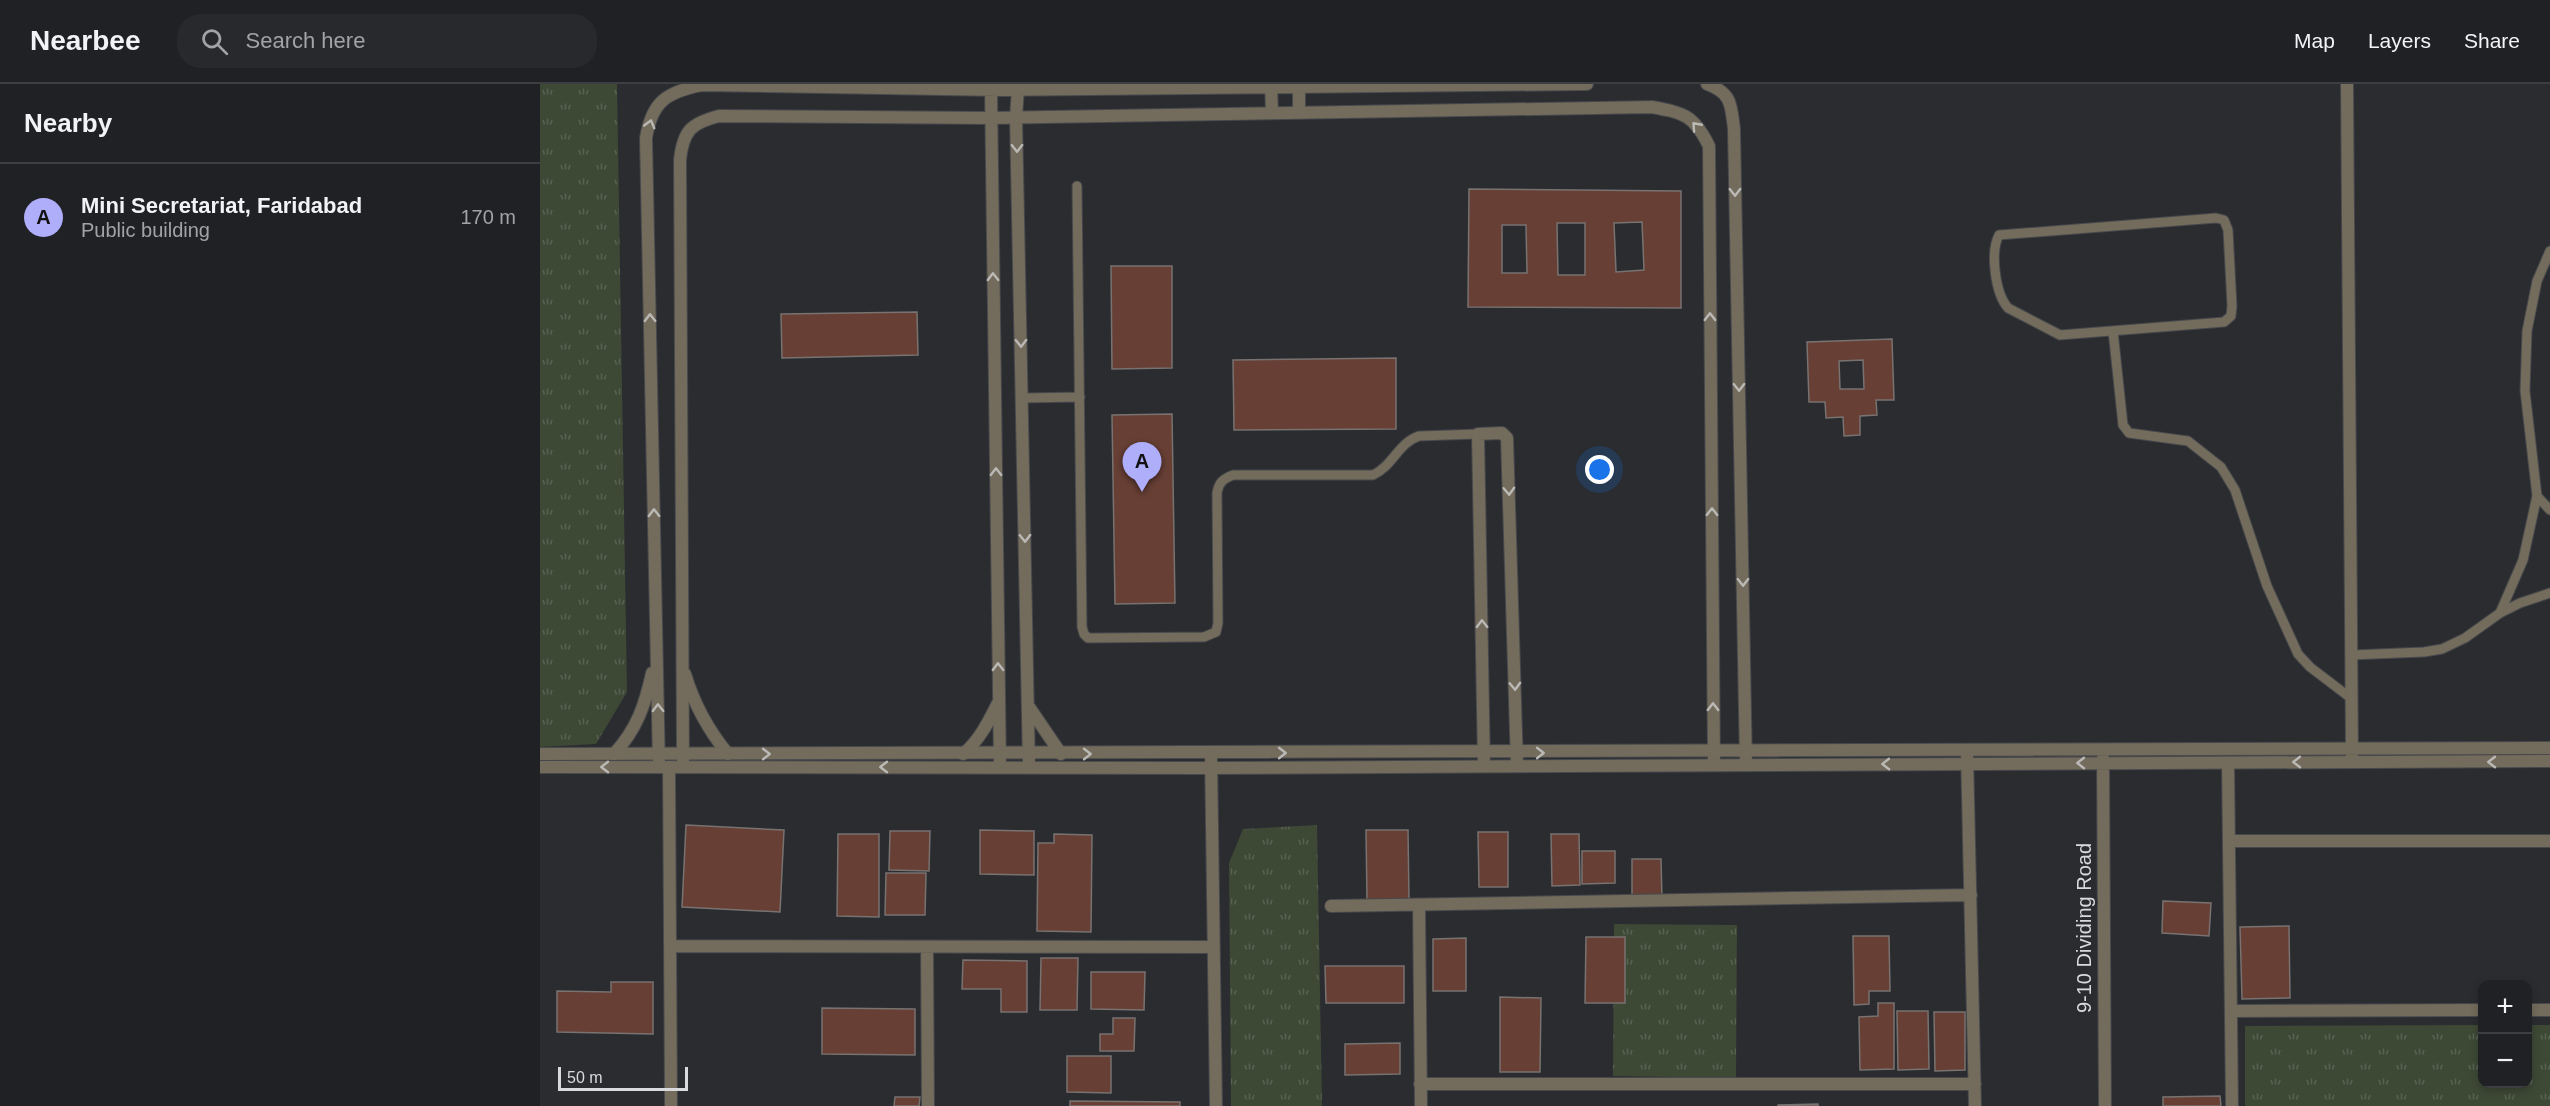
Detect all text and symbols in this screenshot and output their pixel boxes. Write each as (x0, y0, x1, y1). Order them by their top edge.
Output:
search box (177, 14, 597, 68)
text: Nearbee (30, 25, 141, 56)
icon: search (198, 25, 231, 58)
text: Search here (246, 28, 365, 53)
text: Map (2294, 29, 2335, 52)
text: Layers (2368, 29, 2431, 52)
text: Share (2464, 29, 2520, 52)
text: Nearby (24, 108, 112, 138)
one-way arrow (642, 119, 655, 129)
one-way arrow (1692, 122, 1703, 132)
one-way arrow (1011, 143, 1023, 152)
one-way arrow (1729, 187, 1742, 196)
text: Mini Secretariat, Faridabad (81, 193, 362, 218)
text: A (36, 206, 51, 228)
text: 170 m (460, 206, 516, 228)
text: Public building (81, 219, 210, 241)
one-way arrow (987, 272, 999, 281)
one-way arrow (1704, 312, 1716, 321)
one-way arrow (644, 314, 656, 323)
one-way arrow (1014, 338, 1027, 347)
one-way arrow (1733, 382, 1745, 391)
pin: A (1122, 442, 1162, 492)
your location (1585, 455, 1614, 484)
one-way arrow (990, 467, 1002, 476)
one-way arrow (1502, 487, 1515, 496)
one-way arrow (1706, 507, 1718, 516)
one-way arrow (647, 509, 660, 518)
one-way arrow (1018, 533, 1031, 542)
one-way arrow (1736, 577, 1749, 586)
one-way arrow (1476, 619, 1488, 628)
one-way arrow (992, 662, 1005, 671)
one-way arrow (1508, 682, 1521, 691)
one-way arrow (1707, 702, 1720, 711)
one-way arrow (651, 704, 664, 713)
one-way arrow (1278, 747, 1287, 759)
one-way arrow (1536, 747, 1545, 759)
one-way arrow (762, 748, 771, 760)
one-way arrow (1083, 748, 1092, 760)
one-way arrow (2292, 756, 2301, 768)
one-way arrow (2487, 756, 2496, 768)
one-way arrow (2076, 757, 2085, 769)
one-way arrow (1881, 758, 1890, 770)
one-way arrow (601, 761, 610, 773)
one-way arrow (880, 761, 889, 773)
street label: 9-10 Dividing Road (2073, 843, 2095, 1013)
map controls (2478, 980, 2532, 1088)
button: + (2478, 980, 2532, 1034)
button: − (2478, 1034, 2532, 1088)
scale bar (558, 1064, 688, 1092)
text: 50 m (567, 1069, 603, 1086)

